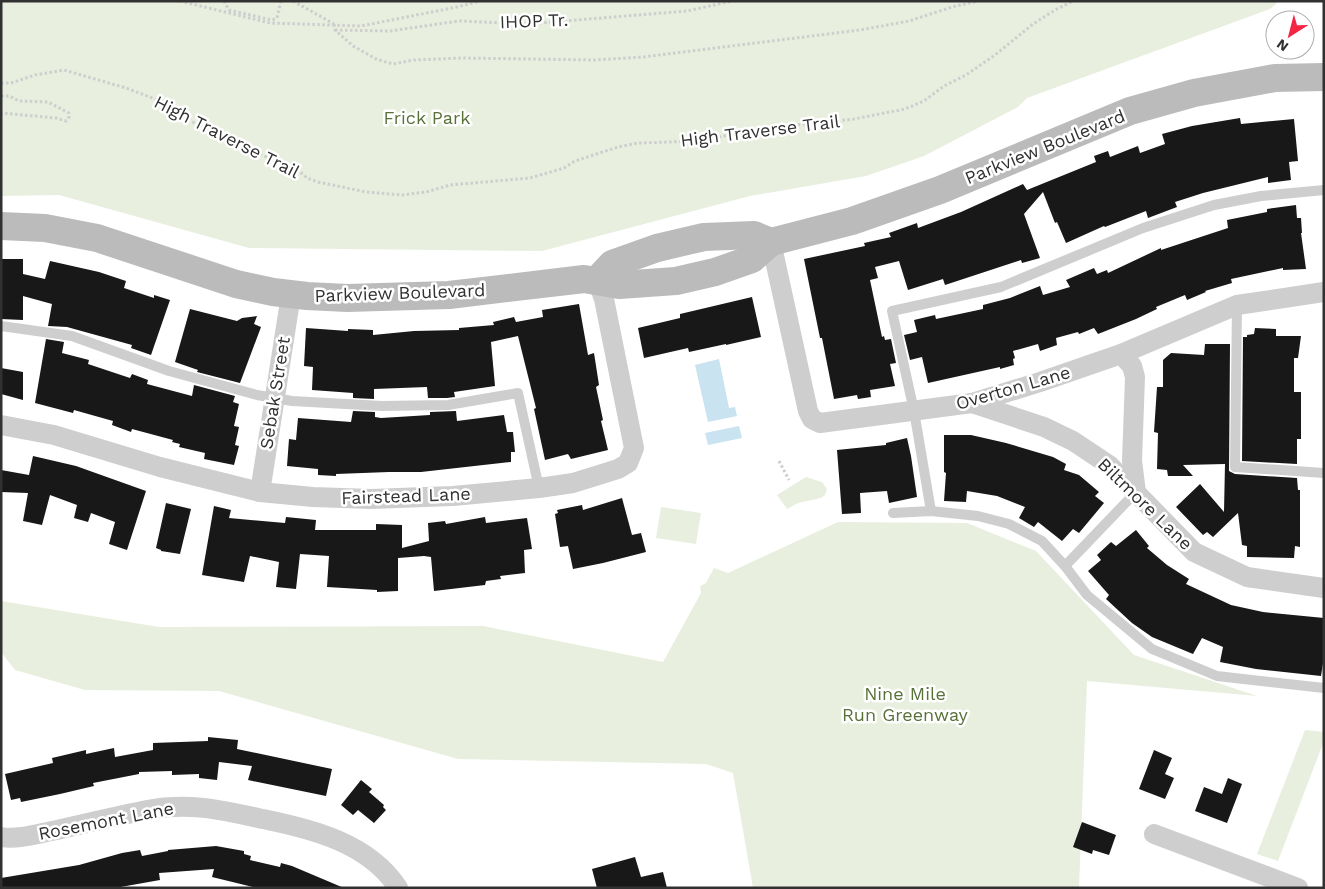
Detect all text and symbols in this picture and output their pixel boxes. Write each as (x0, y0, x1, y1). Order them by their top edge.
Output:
street label: IHOP Tr. (499, 9, 569, 32)
north arrow (1265, 10, 1315, 60)
text: N (1273, 36, 1291, 55)
street label: High Traverse Trail (151, 91, 304, 183)
street label: Parkview Boulevard (962, 105, 1128, 188)
park label: Frick Park (383, 107, 471, 128)
street label: High Traverse Trail (679, 110, 841, 151)
street label: Parkview Boulevard (314, 279, 486, 306)
street label: Sebak Street (255, 335, 294, 451)
street label: Overton Lane (953, 361, 1073, 414)
street label: Biltmore Lane (1094, 453, 1197, 554)
street label: Fairstead Lane (341, 483, 471, 508)
park label: Nine Mile Run Greenway (842, 683, 969, 725)
street label: Rosemont Lane (36, 797, 175, 844)

